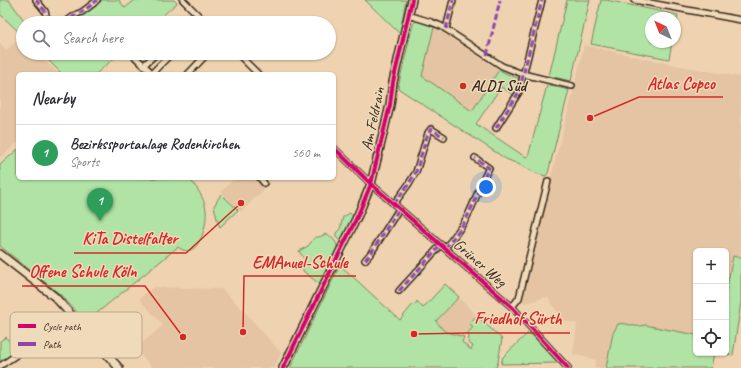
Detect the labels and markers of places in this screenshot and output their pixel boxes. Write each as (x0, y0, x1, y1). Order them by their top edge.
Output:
callout: Atlas Copco (639, 68, 723, 97)
place label: ALDI Süd (471, 76, 528, 96)
marker: ALDI Süd (458, 81, 468, 91)
pin: 1 (87, 188, 113, 221)
callout: KiTa Distelfalter (74, 224, 186, 253)
callout: EMAnuel-Schule (244, 247, 356, 276)
callout: Offene Schule Köln (22, 257, 145, 286)
callout: Friedhof Sürth (466, 304, 570, 333)

